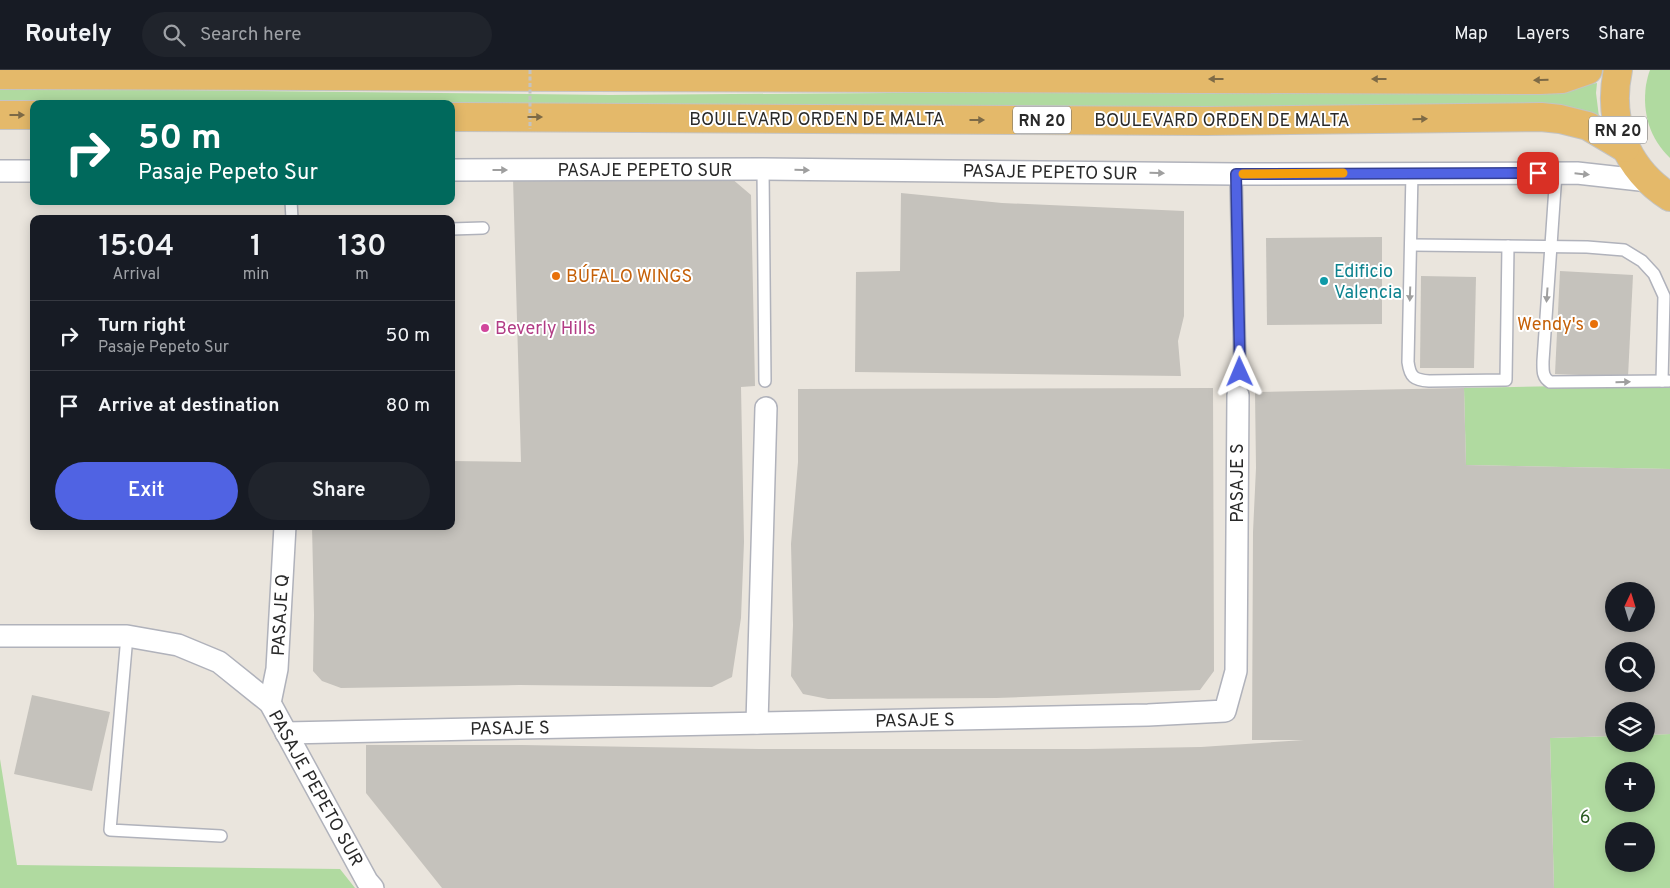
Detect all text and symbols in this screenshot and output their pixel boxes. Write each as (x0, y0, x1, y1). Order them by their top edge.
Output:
search box (142, 12, 492, 57)
text: Routely (25, 20, 112, 50)
icon: search (160, 21, 188, 49)
text: Search here (200, 23, 301, 47)
text: Map (1454, 23, 1488, 46)
text: Layers (1516, 23, 1570, 46)
text: Share (1598, 23, 1645, 46)
one-way arrow (1208, 75, 1224, 83)
one-way arrow (1370, 75, 1386, 83)
one-way arrow (1533, 76, 1549, 84)
road number: RN 20 (1013, 106, 1071, 134)
street label: BOULEVARD ORDEN DE MALTA (689, 109, 945, 132)
street label: BOULEVARD ORDEN DE MALTA (1094, 110, 1350, 133)
one-way arrow (9, 111, 25, 119)
one-way arrow (527, 113, 543, 121)
one-way arrow (1412, 114, 1428, 122)
one-way arrow (970, 116, 986, 124)
road number: RN 20 (1589, 116, 1647, 144)
text: 50 m (138, 117, 222, 161)
icon: right (55, 120, 120, 185)
pin (1517, 152, 1559, 194)
icon: arrive (1524, 159, 1552, 187)
text: Pasaje Pepeto Sur (138, 160, 318, 187)
street label: PASAJE PEPETO SUR (557, 160, 733, 183)
street label: PASAJE PEPETO SUR (962, 160, 1138, 187)
one-way arrow (492, 166, 508, 174)
one-way arrow (795, 166, 811, 174)
one-way arrow (1150, 169, 1166, 177)
one-way arrow (1575, 170, 1591, 178)
text: 15:04 (98, 229, 174, 266)
text: 1 (250, 229, 262, 266)
text: 130 (338, 229, 387, 266)
place label: Edificio Valencia (1334, 261, 1402, 305)
place label: BÚFALO WINGS (566, 264, 692, 289)
text: Arrival (112, 265, 160, 285)
text: min (243, 265, 269, 285)
text: m (355, 265, 369, 285)
marker: BÚFALO WINGS (550, 270, 562, 282)
marker: Edificio Valencia (1318, 275, 1330, 287)
one-way arrow (1406, 286, 1414, 302)
one-way arrow (1543, 287, 1551, 303)
text: Turn right (98, 314, 186, 338)
place label: Wendy's (1517, 314, 1584, 337)
place label: Beverly Hills (495, 318, 596, 341)
marker: Wendy's (1588, 318, 1600, 330)
icon: right (55, 322, 83, 350)
marker: Beverly Hills (479, 322, 491, 334)
text: 50 m (385, 324, 430, 348)
text: Pasaje Pepeto Sur (98, 338, 229, 358)
position arrow (1213, 345, 1265, 397)
one-way arrow (1615, 378, 1631, 386)
icon: arrive (55, 392, 83, 420)
text: Arrive at destination (98, 394, 279, 418)
text: 80 m (386, 394, 430, 418)
street label: PASAJE S (1227, 443, 1250, 523)
button: Exit (55, 462, 238, 520)
button: Share (248, 462, 430, 520)
street label: PASAJE Q (268, 574, 295, 657)
north arrow (1605, 582, 1655, 632)
map controls (1605, 582, 1655, 872)
button: search (1605, 642, 1655, 692)
button: layers (1605, 702, 1655, 752)
street label: PASAJE PEPETO SUR (262, 707, 367, 871)
street label: PASAJE S (875, 709, 955, 734)
street label: PASAJE S (470, 717, 550, 742)
button: + (1605, 762, 1655, 812)
park label: 6 (1580, 807, 1590, 830)
button: − (1605, 822, 1655, 872)

